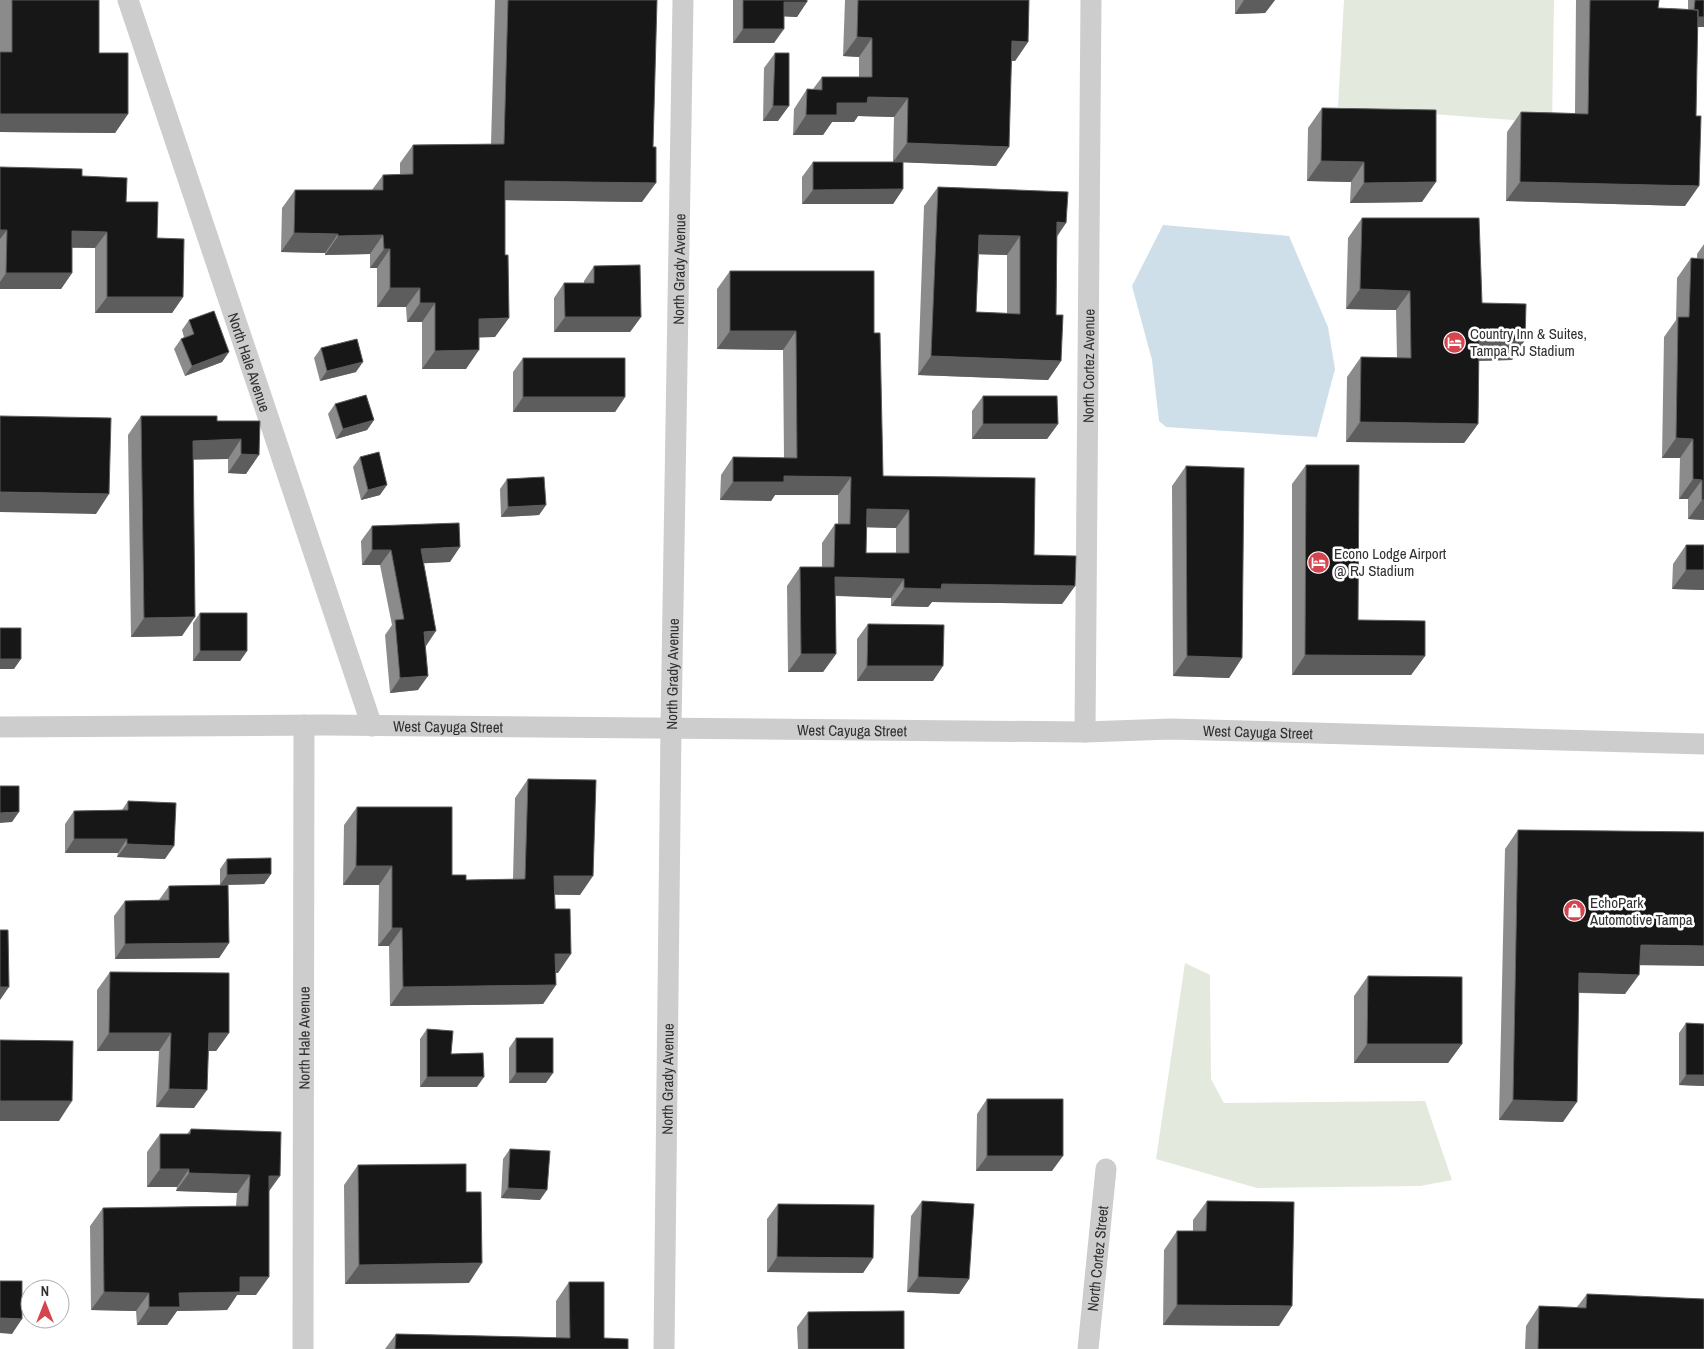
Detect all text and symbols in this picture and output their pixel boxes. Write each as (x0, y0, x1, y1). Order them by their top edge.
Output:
street label: North Grady Avenue (667, 213, 690, 325)
street label: North Cortez Avenue (1077, 309, 1099, 423)
street label: North Hale Avenue (223, 310, 276, 414)
place label: Country Inn & Suites, Tampa RJ Stadium (1470, 323, 1587, 361)
hotel icon: Country Inn & Suites, Tampa RJ Stadium (1442, 330, 1466, 354)
place label: Econo Lodge Airport @ RJ Stadium (1334, 543, 1447, 581)
hotel icon: Econo Lodge Airport @ RJ Stadium (1306, 550, 1330, 574)
street label: North Grady Avenue (660, 618, 683, 730)
street label: West Cayuga Street (393, 715, 504, 737)
street label: West Cayuga Street (797, 719, 908, 741)
street label: West Cayuga Street (1203, 719, 1314, 744)
place label: EchoPark Automotive Tampa (1589, 892, 1693, 930)
shop icon: EchoPark Automotive Tampa (1562, 899, 1586, 923)
street label: North Hale Avenue (293, 986, 314, 1090)
street label: North Grady Avenue (656, 1023, 678, 1135)
street label: North Cortez Street (1081, 1204, 1113, 1312)
north arrow (20, 1279, 70, 1329)
text: N (41, 1282, 49, 1300)

